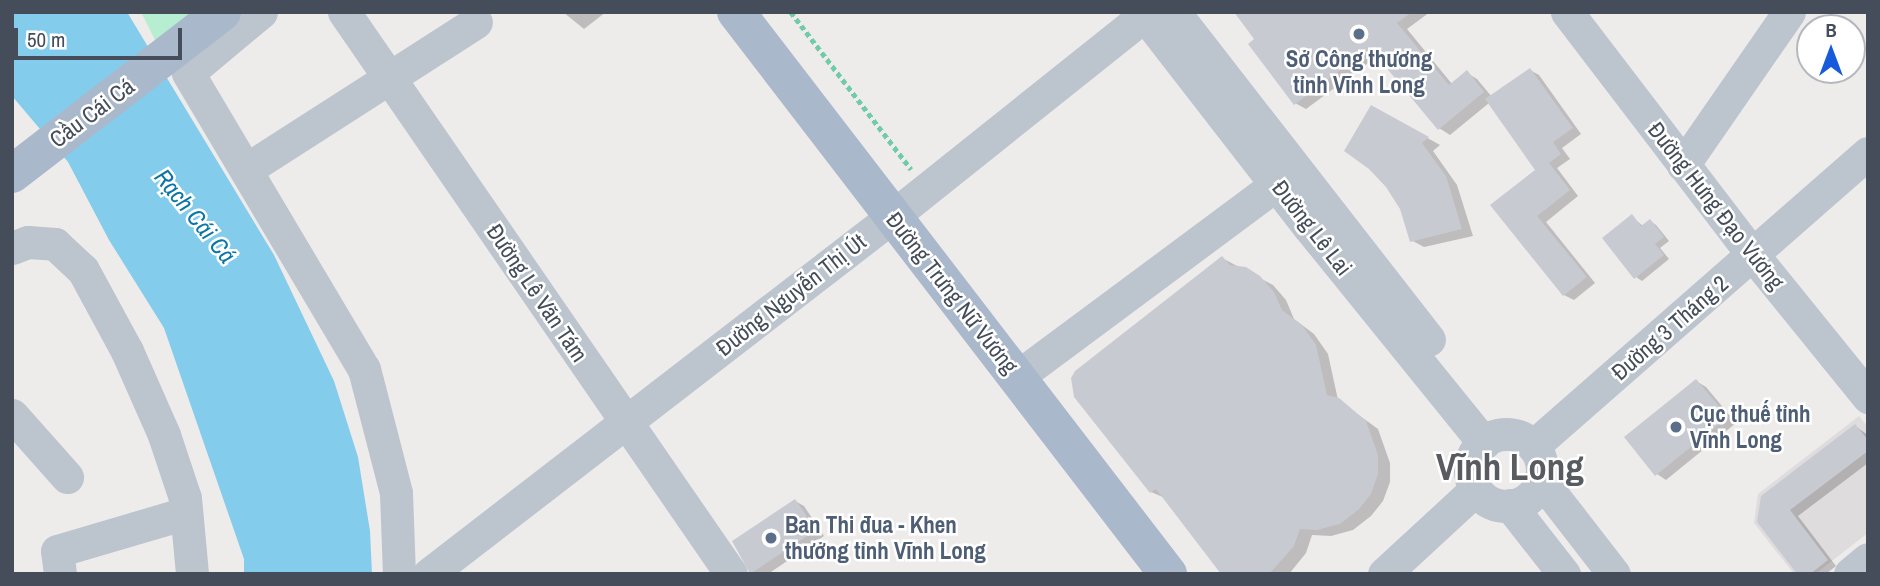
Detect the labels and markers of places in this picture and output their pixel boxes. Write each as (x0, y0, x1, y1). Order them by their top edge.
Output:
marker: Sở Công thương tỉnh Vĩnh Long (1351, 26, 1367, 42)
place label: Sở Công thương tỉnh Vĩnh Long (1286, 45, 1432, 99)
place label: Cục thuế tỉnh Vĩnh Long (1690, 400, 1810, 454)
marker: Cục thuế tỉnh Vĩnh Long (1668, 419, 1684, 435)
place label: Ban Thi đua - Khen thưởng tỉnh Vĩnh Long (785, 511, 986, 565)
marker: Ban Thi đua - Khen thưởng tỉnh Vĩnh Long (763, 530, 779, 546)

